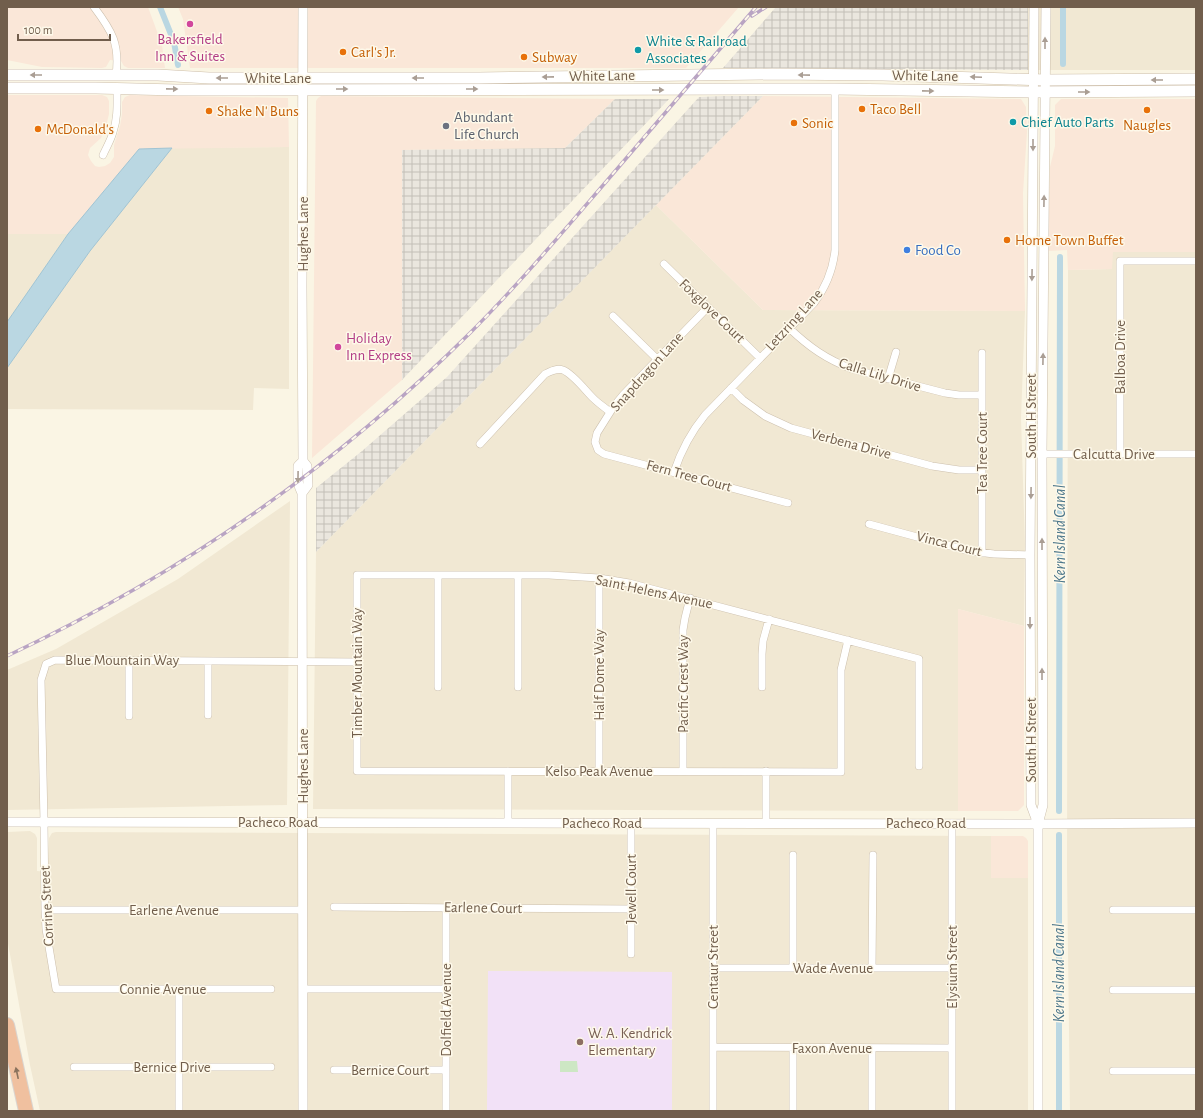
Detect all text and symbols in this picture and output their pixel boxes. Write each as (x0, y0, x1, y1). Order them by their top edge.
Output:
scale bar (18, 16, 110, 42)
marker: Bakersfield Inn & Suites (185, 19, 195, 29)
text: 100 m (24, 24, 52, 36)
place label: Bakersfield Inn & Suites (155, 32, 225, 64)
place label: White & Railroad Associates (646, 34, 747, 66)
one-way arrow (1042, 37, 1049, 49)
place label: Carl's Jr. (351, 45, 396, 60)
marker: White & Railroad Associates (633, 45, 643, 55)
marker: Carl's Jr. (338, 47, 348, 57)
place label: Subway (532, 50, 578, 65)
marker: Subway (519, 52, 529, 62)
street label: White Lane (569, 68, 635, 84)
street label: White Lane (892, 68, 958, 84)
street label: White Lane (245, 71, 311, 86)
one-way arrow (798, 71, 810, 78)
one-way arrow (29, 72, 42, 78)
one-way arrow (541, 74, 554, 80)
one-way arrow (969, 74, 982, 80)
one-way arrow (215, 75, 228, 81)
one-way arrow (411, 75, 424, 81)
one-way arrow (1151, 76, 1163, 83)
one-way arrow (166, 86, 178, 93)
one-way arrow (336, 86, 349, 92)
one-way arrow (466, 86, 479, 92)
one-way arrow (652, 87, 665, 93)
one-way arrow (922, 88, 935, 94)
one-way arrow (1078, 89, 1091, 95)
place label: Taco Bell (870, 102, 921, 117)
place label: Shake N' Buns (217, 104, 299, 119)
marker: Taco Bell (857, 104, 867, 114)
marker: Naugles (1142, 105, 1152, 115)
marker: Shake N' Buns (204, 106, 214, 116)
place label: Abundant Life Church (454, 110, 519, 142)
place label: Chief Auto Parts (1021, 115, 1114, 130)
place label: Sonic (802, 116, 833, 131)
marker: Chief Auto Parts (1008, 117, 1018, 127)
marker: Sonic (789, 118, 799, 128)
place label: Naugles (1123, 118, 1171, 133)
marker: Abundant Life Church (441, 121, 451, 131)
place label: McDonald's (46, 122, 114, 137)
marker: McDonald's (33, 124, 43, 134)
one-way arrow (1030, 139, 1036, 152)
one-way arrow (1041, 194, 1047, 207)
street label: Hughes Lane (296, 196, 311, 272)
place label: Home Town Buffet (1015, 233, 1124, 248)
marker: Home Town Buffet (1002, 235, 1012, 245)
place label: Food Co (915, 243, 961, 258)
marker: Food Co (902, 245, 912, 255)
one-way arrow (1029, 269, 1035, 282)
street label: Foxglove Court (676, 276, 748, 346)
street label: Letzring Lane (762, 286, 826, 354)
street label: Balboa Drive (1113, 320, 1128, 394)
street label: Snapdragon Lane (608, 329, 686, 415)
place label: Holiday Inn Express (346, 331, 412, 363)
marker: Holiday Inn Express (333, 342, 343, 352)
one-way arrow (1040, 352, 1046, 365)
street label: Calla Lily Drive (837, 355, 923, 395)
street label: South H Street (1024, 373, 1039, 458)
street label: Tea Tree Court (975, 412, 990, 494)
street label: Verbena Drive (809, 426, 893, 462)
street label: Calcutta Drive (1073, 447, 1155, 462)
street label: Fern Tree Court (645, 457, 733, 495)
one-way arrow (295, 471, 301, 484)
water label: Kern Island Canal (1052, 484, 1068, 583)
one-way arrow (1028, 487, 1034, 500)
street label: Vinca Court (915, 529, 983, 559)
one-way arrow (1039, 537, 1045, 550)
street label: Saint Helens Avenue (594, 572, 714, 612)
street label: Timber Mountain Way (350, 607, 365, 738)
one-way arrow (1027, 617, 1033, 630)
street label: Half Dome Way (592, 629, 607, 721)
street label: Pacific Crest Way (676, 634, 691, 733)
street label: Blue Mountain Way (65, 653, 180, 668)
one-way arrow (1039, 668, 1046, 680)
street label: South H Street (1024, 697, 1039, 782)
street label: Hughes Lane (296, 728, 311, 804)
street label: Kelso Peak Avenue (545, 764, 653, 779)
street label: Pacheco Road (238, 815, 318, 830)
street label: Pacheco Road (562, 816, 642, 831)
street label: Pacheco Road (886, 816, 966, 831)
street label: Jewell Court (624, 854, 639, 924)
street label: Corrine Street (37, 865, 57, 947)
street label: Earlene Court (444, 900, 522, 916)
street label: Earlene Avenue (129, 903, 219, 918)
water label: Kern Island Canal (1051, 923, 1067, 1022)
street label: Centaur Street (706, 925, 721, 1009)
street label: Elysium Street (945, 925, 960, 1009)
street label: Wade Avenue (793, 961, 873, 976)
street label: Dolfield Avenue (439, 963, 454, 1057)
street label: Connie Avenue (120, 982, 206, 997)
place label: W. A. Kendrick Elementary (588, 1026, 672, 1058)
marker: W. A. Kendrick Elementary (575, 1037, 585, 1047)
street label: Faxon Avenue (792, 1041, 872, 1056)
street label: Bernice Drive (133, 1060, 211, 1075)
street label: Bernice Court (351, 1063, 429, 1078)
one-way arrow (14, 1067, 20, 1079)

